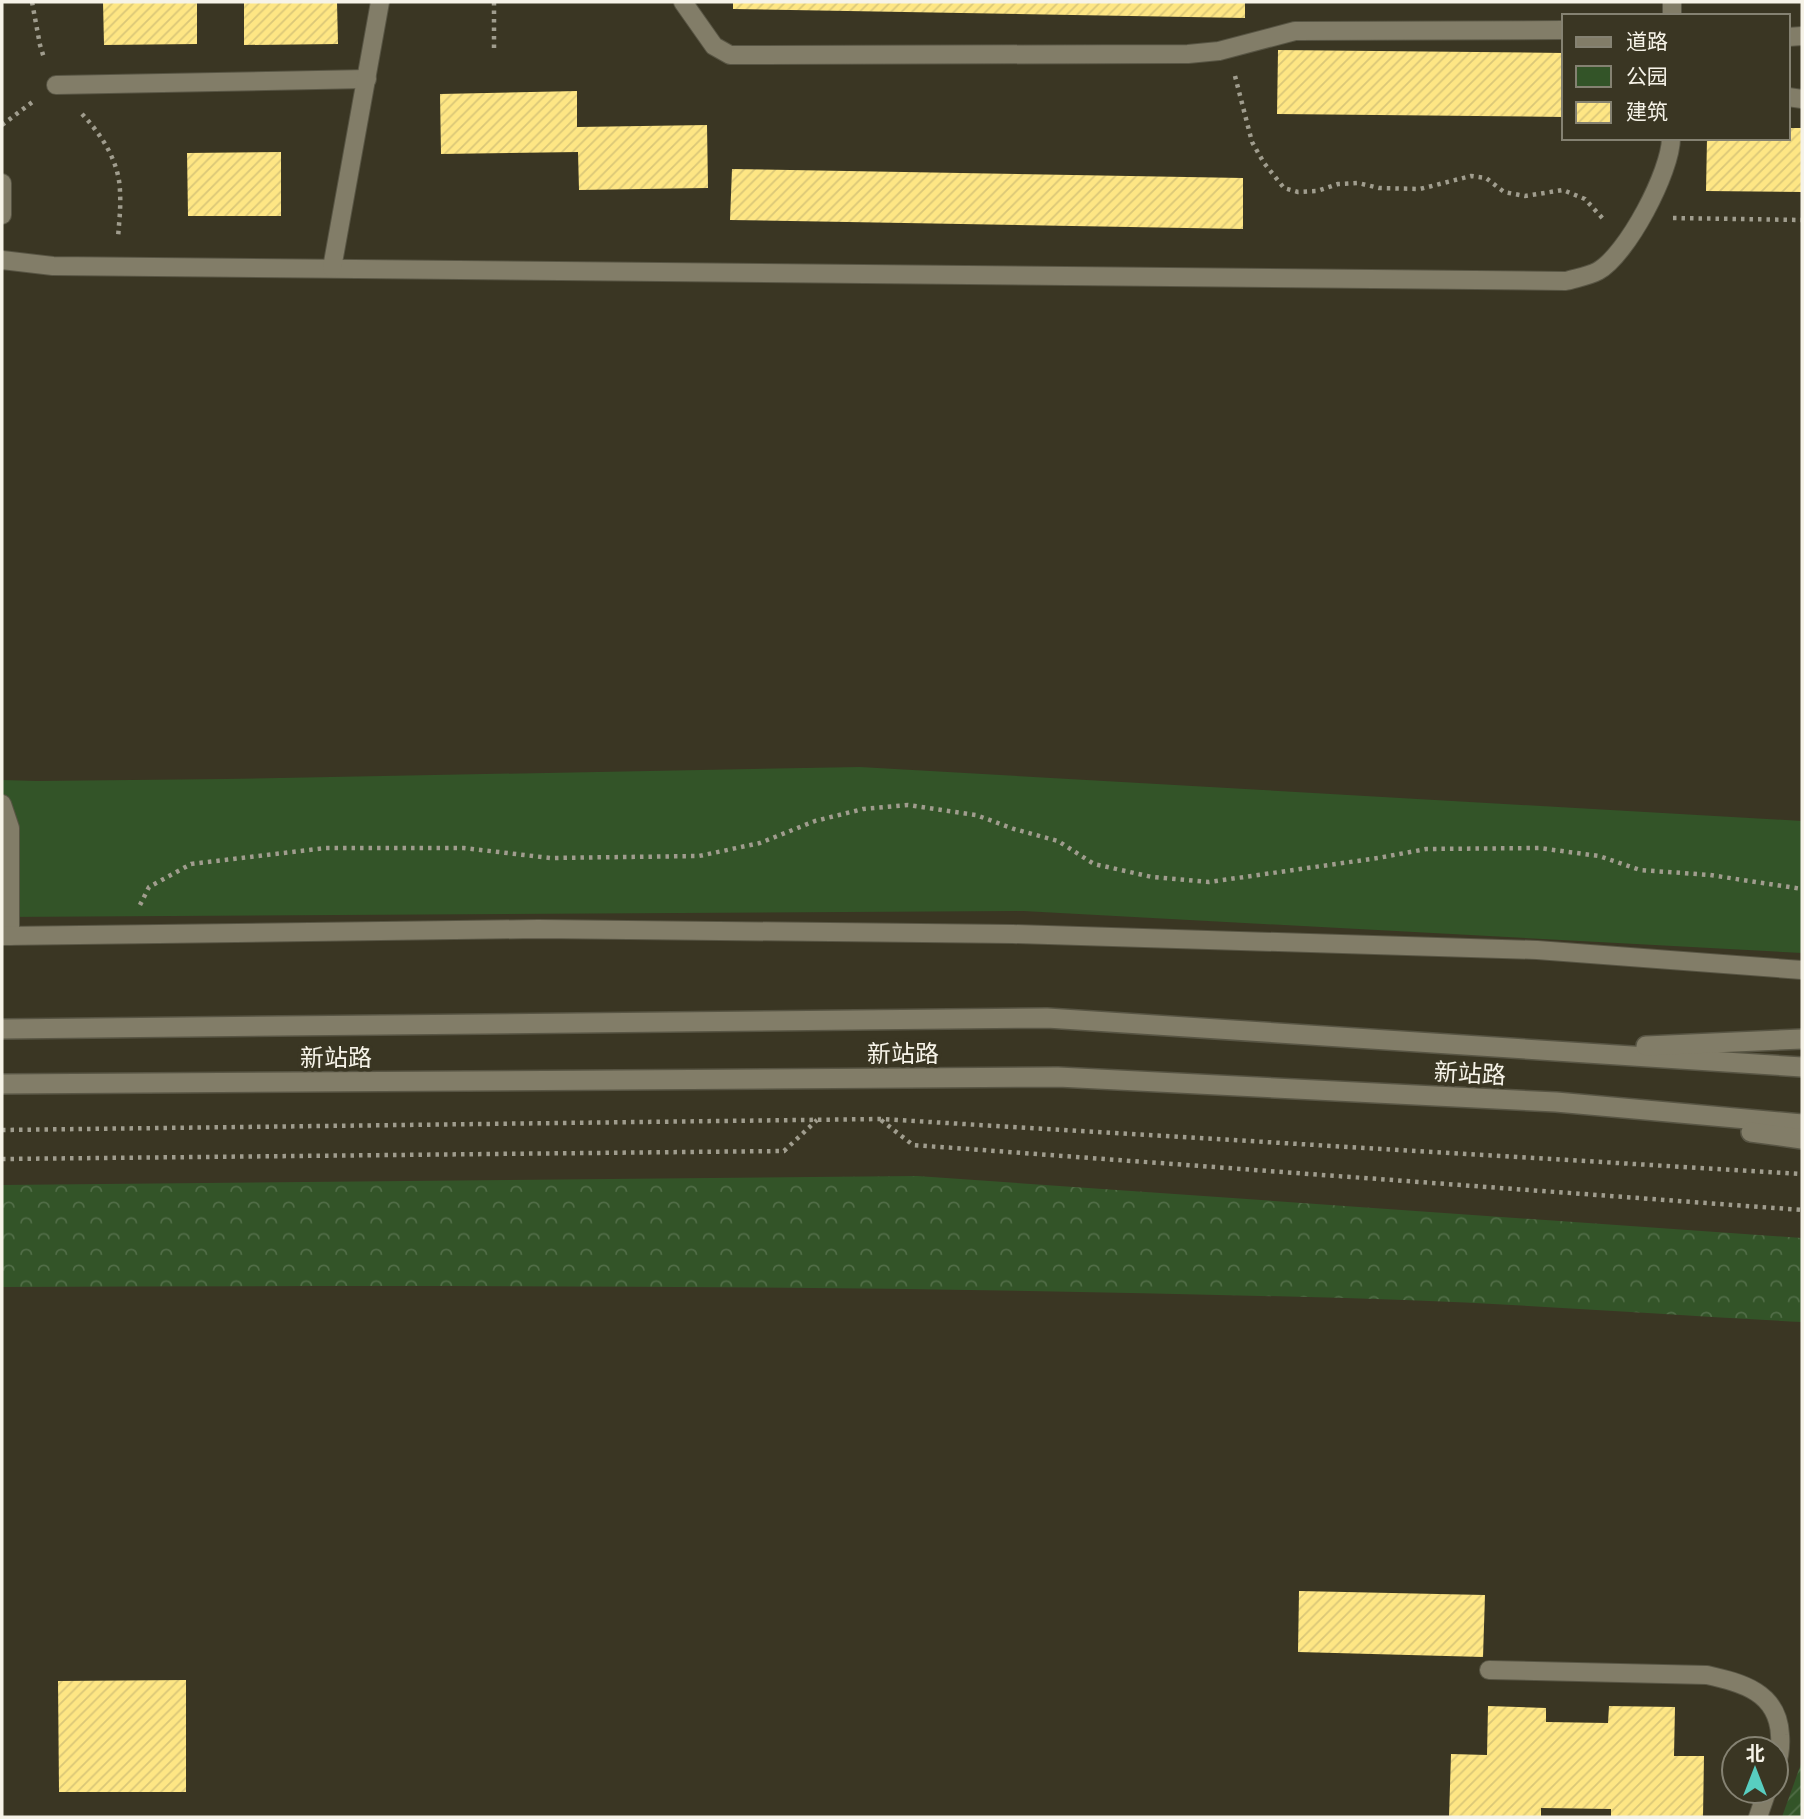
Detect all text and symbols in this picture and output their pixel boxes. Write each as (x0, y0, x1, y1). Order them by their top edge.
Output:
legend (1562, 14, 1790, 140)
text: 道路 (1626, 28, 1668, 54)
text: 公园 (1626, 63, 1668, 89)
text: 建筑 (1626, 98, 1668, 124)
street label: 新站路 (867, 1038, 939, 1068)
street label: 新站路 (300, 1042, 372, 1072)
street label: 新站路 (1433, 1056, 1507, 1090)
north arrow (1720, 1735, 1790, 1805)
text: 北 (1745, 1741, 1765, 1765)

